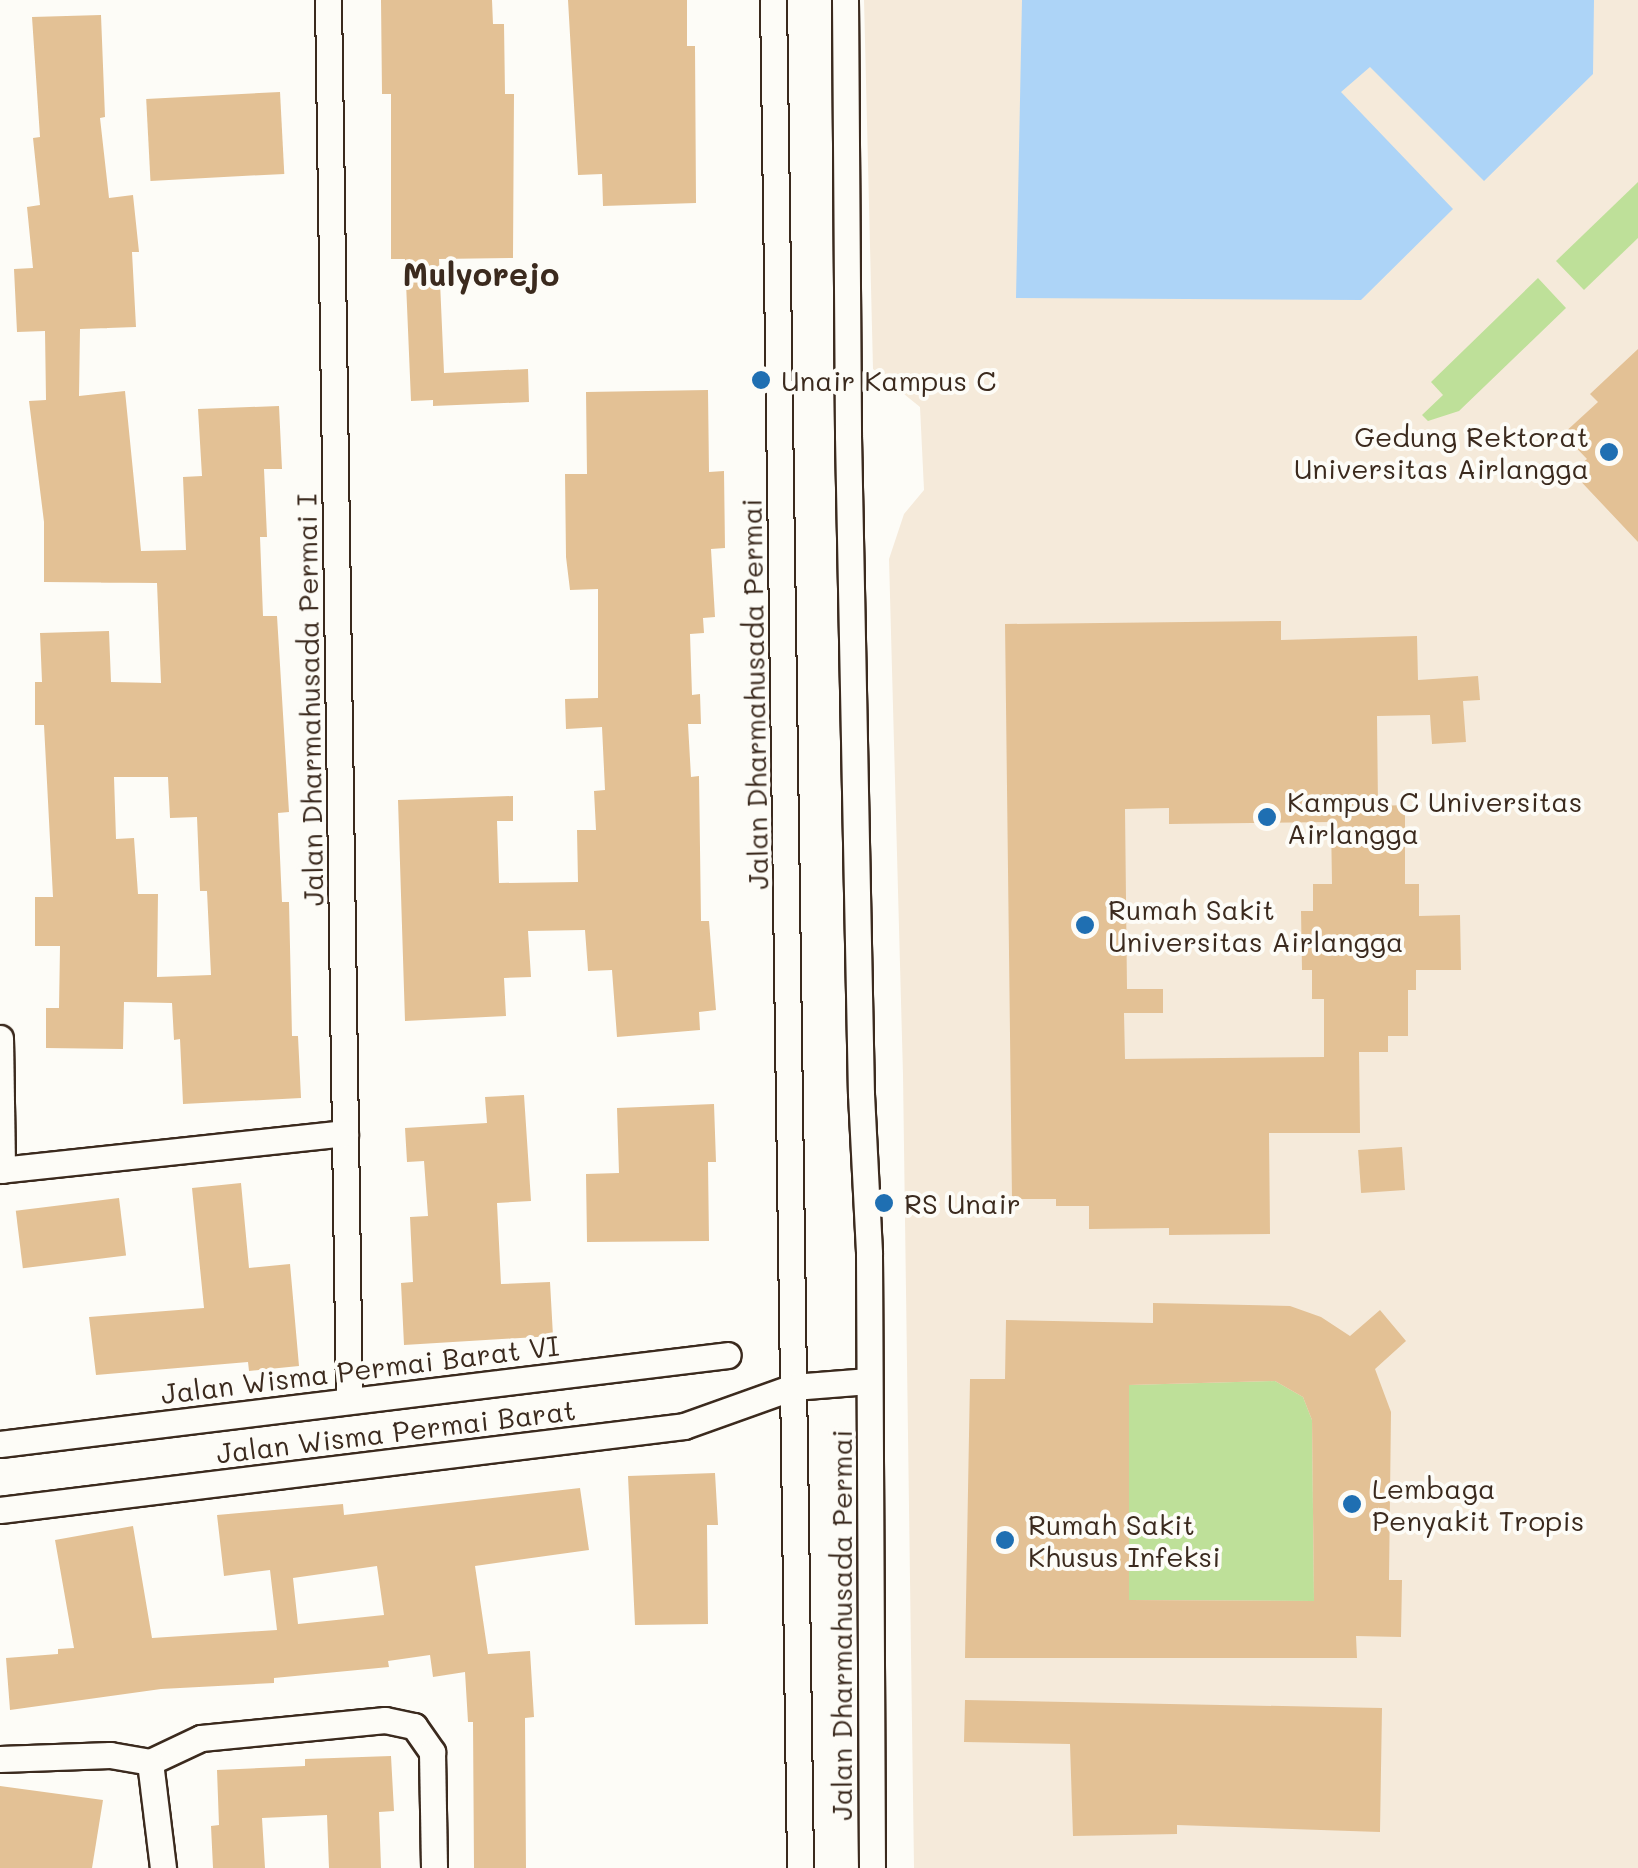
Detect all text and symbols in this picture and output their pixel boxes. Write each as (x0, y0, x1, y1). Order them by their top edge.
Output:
district label: Mulyorejo (403, 254, 559, 292)
place label: Unair Kampus C (781, 363, 996, 397)
marker: Unair Kampus C (750, 369, 772, 391)
place label: Gedung Rektorat Universitas Airlangga (1294, 419, 1589, 485)
marker: Gedung Rektorat Universitas Airlangga (1598, 441, 1620, 463)
street label: Jalan Dharmahusada Permai I (289, 494, 329, 906)
street label: Jalan Dharmahusada Permai (734, 498, 774, 890)
place label: Kampus C Universitas Airlangga (1287, 784, 1582, 850)
marker: Kampus C Universitas Airlangga (1256, 806, 1278, 828)
place label: Rumah Sakit Universitas Airlangga (1108, 892, 1403, 958)
marker: Rumah Sakit Universitas Airlangga (1072, 912, 1098, 938)
place label: RS Unair (904, 1186, 1021, 1220)
marker: RS Unair (873, 1192, 895, 1214)
street label: Jalan Wisma Permai Barat VI (159, 1328, 561, 1410)
street label: Jalan Wisma Permai Barat (214, 1392, 578, 1470)
street label: Jalan Dharmahusada Permai (824, 1429, 858, 1821)
place label: Lembaga Penyakit Tropis (1372, 1471, 1584, 1537)
marker: Lembaga Penyakit Tropis (1341, 1493, 1363, 1515)
place label: Rumah Sakit Khusus Infeksi (1028, 1507, 1221, 1573)
marker: Rumah Sakit Khusus Infeksi (992, 1527, 1018, 1553)

